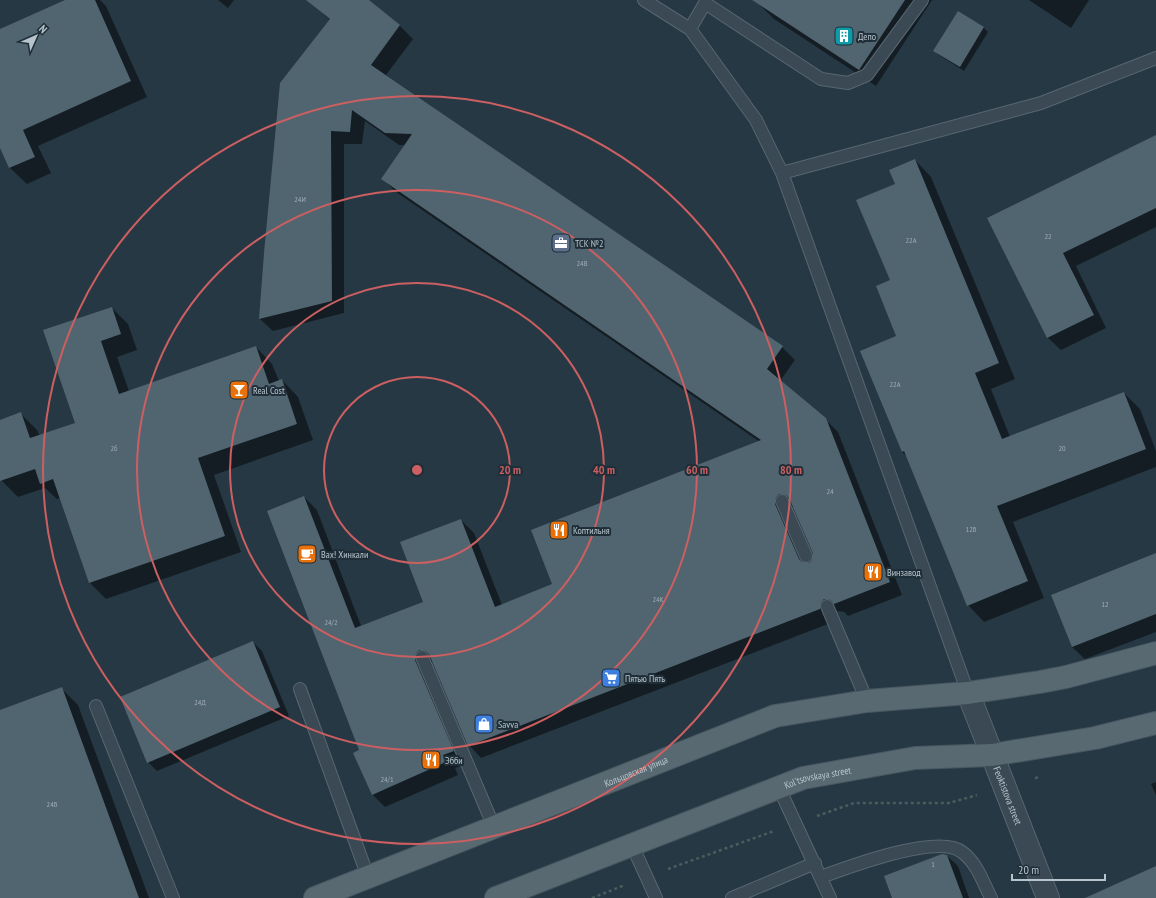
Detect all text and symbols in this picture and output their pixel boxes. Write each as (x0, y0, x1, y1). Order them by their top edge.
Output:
north arrow (16, 16, 56, 56)
text: N (36, 22, 50, 36)
building icon: Депо (833, 25, 855, 47)
place label: Депо (858, 30, 876, 43)
house number: 24И (294, 194, 306, 204)
house number: 22 (1044, 231, 1052, 241)
office icon: ТСК №2 (550, 232, 572, 254)
house number: 22А (906, 235, 917, 245)
place label: ТСК №2 (575, 237, 603, 250)
house number: 24В (577, 258, 588, 268)
bar icon: Real Cost (228, 379, 250, 401)
house number: 22А (890, 379, 901, 389)
place label: Real Cost (253, 384, 285, 397)
house number: 26 (110, 443, 118, 453)
house number: 20 (1058, 443, 1066, 453)
text: 20 m (499, 462, 521, 477)
text: 40 m (593, 462, 615, 477)
text: 60 m (686, 462, 708, 477)
text: 80 m (780, 462, 802, 477)
centre of rings (410, 463, 424, 477)
house number: 24 (826, 486, 834, 496)
restaurant icon: Коптильня (548, 519, 570, 541)
place label: Коптильня (573, 524, 610, 537)
house number: 12Б (966, 524, 977, 534)
cafe icon: Вах! Хинкали (296, 543, 318, 565)
place label: Вах! Хинкали (321, 548, 368, 561)
restaurant icon: Винзавод (862, 561, 884, 583)
place label: Винзавод (887, 566, 921, 579)
house number: 24К (652, 594, 664, 604)
house number: 12 (1101, 599, 1109, 609)
house number: 24/2 (324, 617, 338, 627)
supermarket icon: Пятью Пять (600, 667, 622, 689)
place label: Пятью Пять (625, 672, 665, 685)
house number: 24Д (194, 697, 206, 707)
shop icon: Savva (473, 713, 495, 735)
place label: Savva (498, 718, 518, 731)
restaurant icon: Эбби (420, 749, 442, 771)
street label: Кольцовская улица (602, 753, 670, 790)
place label: Эбби (445, 754, 463, 767)
street label: Kol'tsovskaya street (782, 764, 852, 792)
street label: Feoktistova street (990, 765, 1025, 827)
house number: 24/1 (380, 774, 394, 784)
house number: 24Б (47, 799, 58, 809)
scale bar (1012, 856, 1105, 882)
house number: 1 (931, 859, 935, 869)
text: 20 m (1018, 862, 1039, 877)

